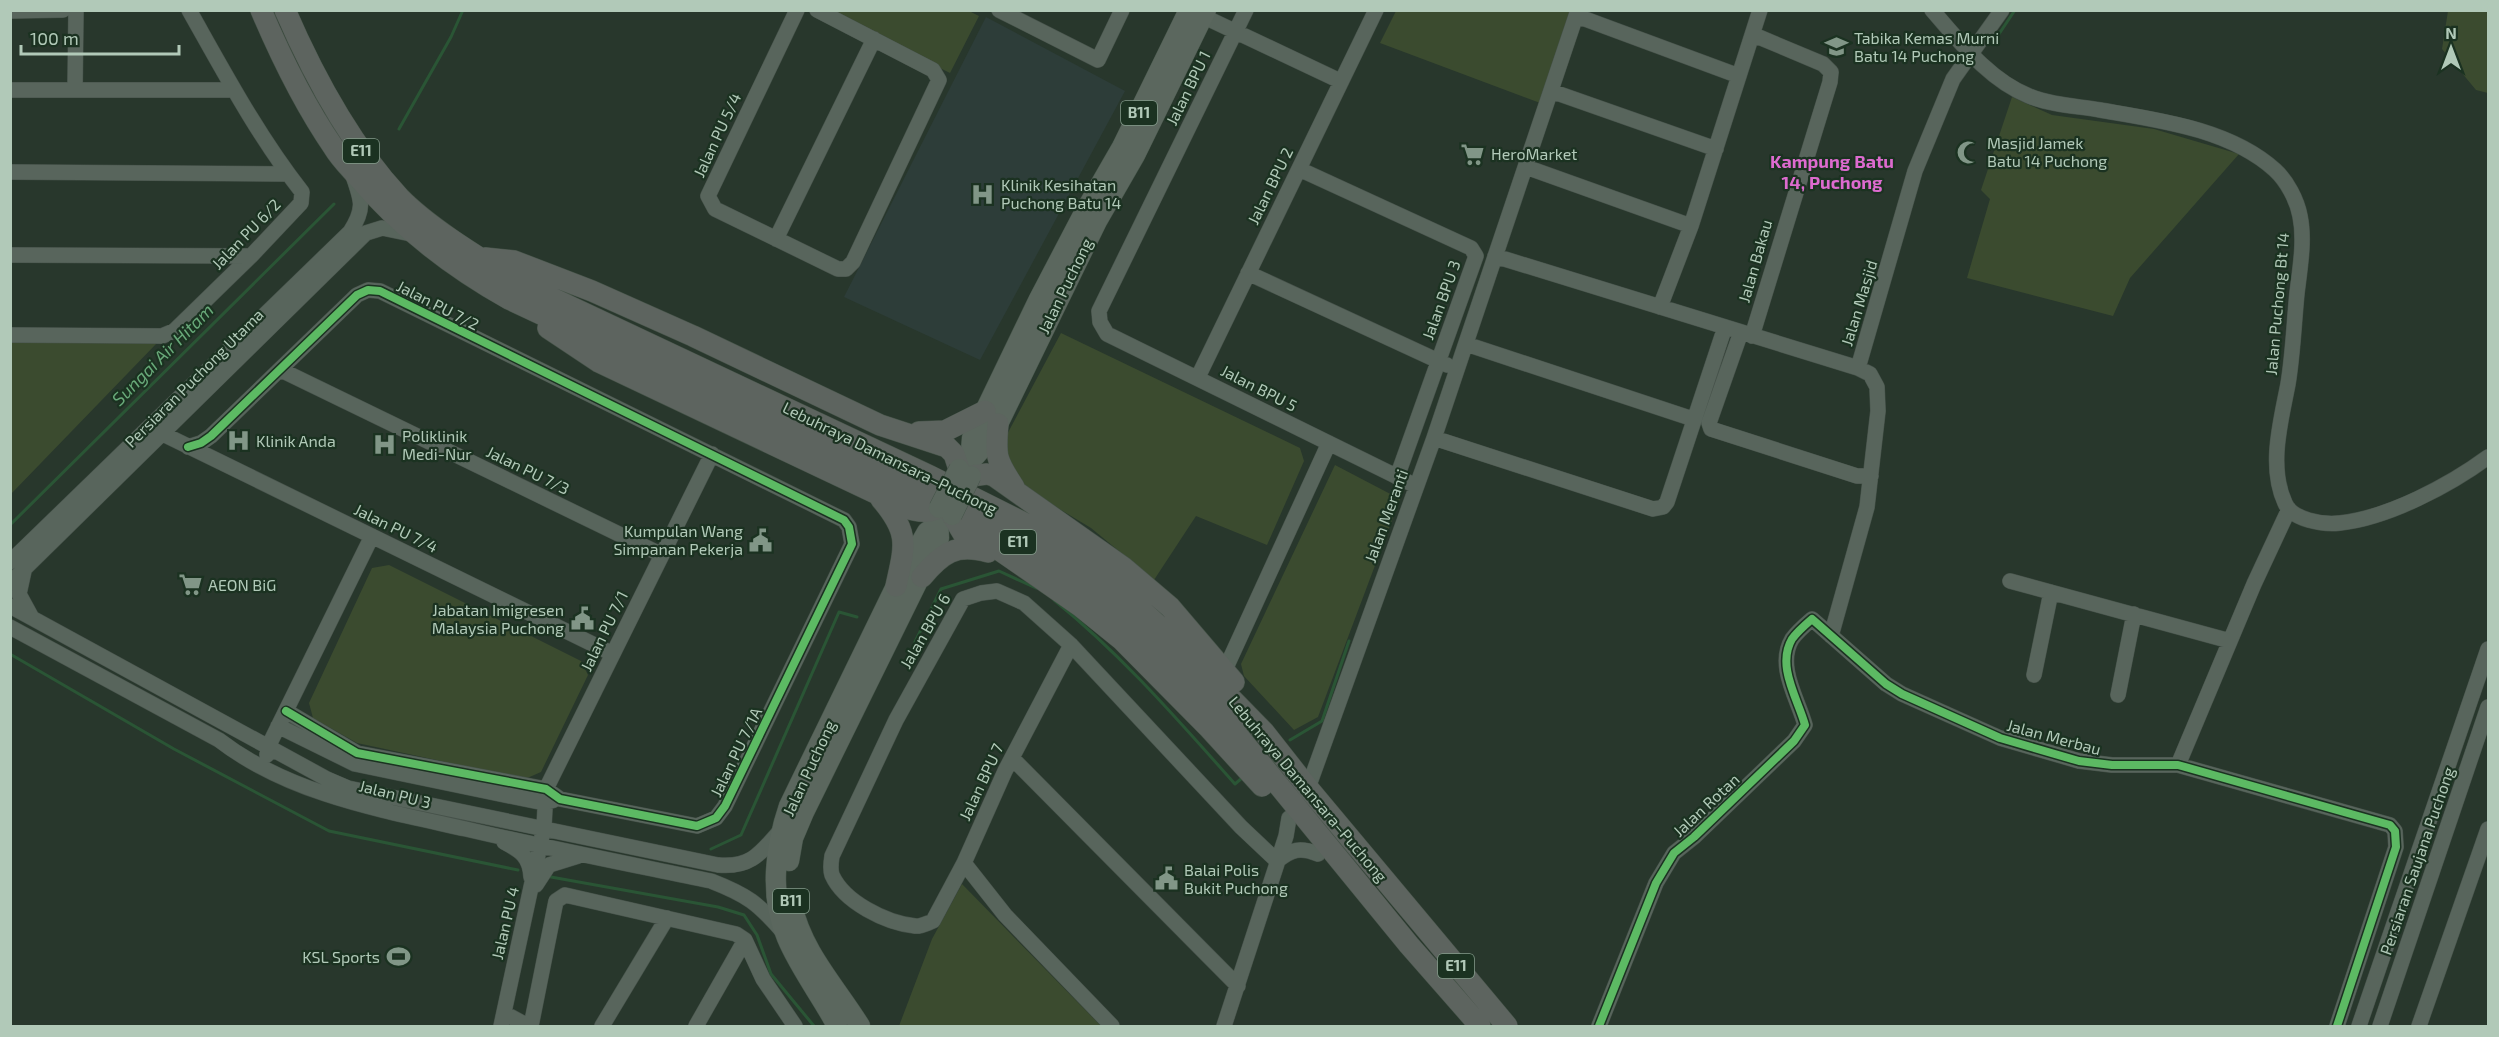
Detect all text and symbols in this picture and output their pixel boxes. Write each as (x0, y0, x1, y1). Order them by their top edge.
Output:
scale bar (21, 18, 178, 56)
north arrow (2421, 18, 2481, 78)
text: N (2445, 23, 2457, 42)
text: 100 m (30, 27, 79, 49)
place label: Tabika Kemas Murni Batu 14 Puchong (1854, 28, 1999, 65)
school or university icon: Tabika Kemas Murni Batu 14 Puchong (1823, 34, 1849, 60)
street label: Jalan BPU 1 (1161, 47, 1214, 128)
street label: Jalan PU 5/4 (689, 89, 744, 180)
road number: B11 (1121, 101, 1157, 125)
place label: Masjid Jamek Batu 14 Puchong (1987, 133, 2107, 170)
road number: E11 (343, 139, 379, 163)
mosque icon: Masjid Jamek Batu 14 Puchong (1956, 139, 1982, 165)
supermarket icon: HeroMarket (1460, 141, 1486, 167)
street label: Jalan BPU 2 (1243, 144, 1296, 227)
place label: HeroMarket (1491, 144, 1577, 163)
district label: Kampung Batu 14, Puchong (1770, 150, 1894, 193)
place label: Klinik Kesihatan Puchong Batu 14 (1001, 175, 1121, 212)
hospital icon: Klinik Kesihatan Puchong Batu 14 (970, 181, 996, 207)
street label: Jalan PU 6/2 (207, 194, 284, 273)
street label: Jalan Bakau (1734, 217, 1775, 305)
street label: Jalan Puchong Bt 14 (2261, 232, 2292, 376)
street label: Jalan Puchong (1033, 235, 1096, 337)
street label: Jalan BPU 3 (1417, 258, 1464, 342)
street label: Jalan Masjid (1836, 258, 1882, 348)
street label: Jalan PU 7/2 (394, 276, 483, 333)
water label: Sungai Air Hitam (107, 299, 218, 410)
street label: Persiaran Puchong Utama (120, 304, 267, 451)
street label: Jalan BPU 5 (1218, 360, 1300, 415)
street label: Lebuhraya Damansara–Puchong (780, 397, 1001, 518)
place label: Poliklinik Medi-Nur (402, 426, 472, 463)
hospital icon: Klinik Anda (225, 428, 251, 454)
place label: Klinik Anda (256, 431, 336, 450)
hospital icon: Poliklinik Medi-Nur (371, 432, 397, 458)
street label: Jalan PU 7/3 (484, 441, 573, 498)
street label: Jalan Meranti (1360, 467, 1411, 565)
street label: Jalan PU 7/4 (351, 499, 441, 556)
place label: Kumpulan Wang Simpanan Pekerja (613, 521, 743, 559)
public building icon: Kumpulan Wang Simpanan Pekerja (748, 527, 774, 553)
road number: E11 (1000, 530, 1036, 554)
supermarket icon: AEON BiG (177, 572, 203, 598)
place label: AEON BiG (208, 575, 276, 594)
street label: Jalan PU 7/1 (576, 587, 631, 674)
street label: Jalan BPU 6 (895, 590, 954, 672)
place label: Jabatan Imigresen Malaysia Puchong (432, 600, 564, 637)
public building icon: Jabatan Imigresen Malaysia Puchong (569, 606, 595, 632)
street label: Lebuhraya Damansara–Puchong (1225, 692, 1392, 885)
street label: Jalan PU 7/1A (706, 704, 765, 800)
street label: Jalan Merbau (2005, 715, 2103, 758)
street label: Jalan Puchong (778, 717, 839, 819)
street label: Jalan BPU 7 (955, 740, 1007, 823)
street label: Persiaran Saujana Puchong (2375, 764, 2459, 958)
street label: Jalan Rotan (1669, 769, 1743, 840)
street label: Jalan PU 3 (357, 775, 433, 812)
place label: Balai Polis Bukit Puchong (1184, 860, 1288, 897)
public building icon: Balai Polis Bukit Puchong (1153, 866, 1179, 892)
street label: Jalan PU 4 (487, 884, 522, 961)
road number: B11 (773, 889, 809, 913)
sports icon: KSL Sports (385, 944, 411, 970)
place label: KSL Sports (302, 947, 380, 966)
road number: E11 (1438, 954, 1474, 978)

